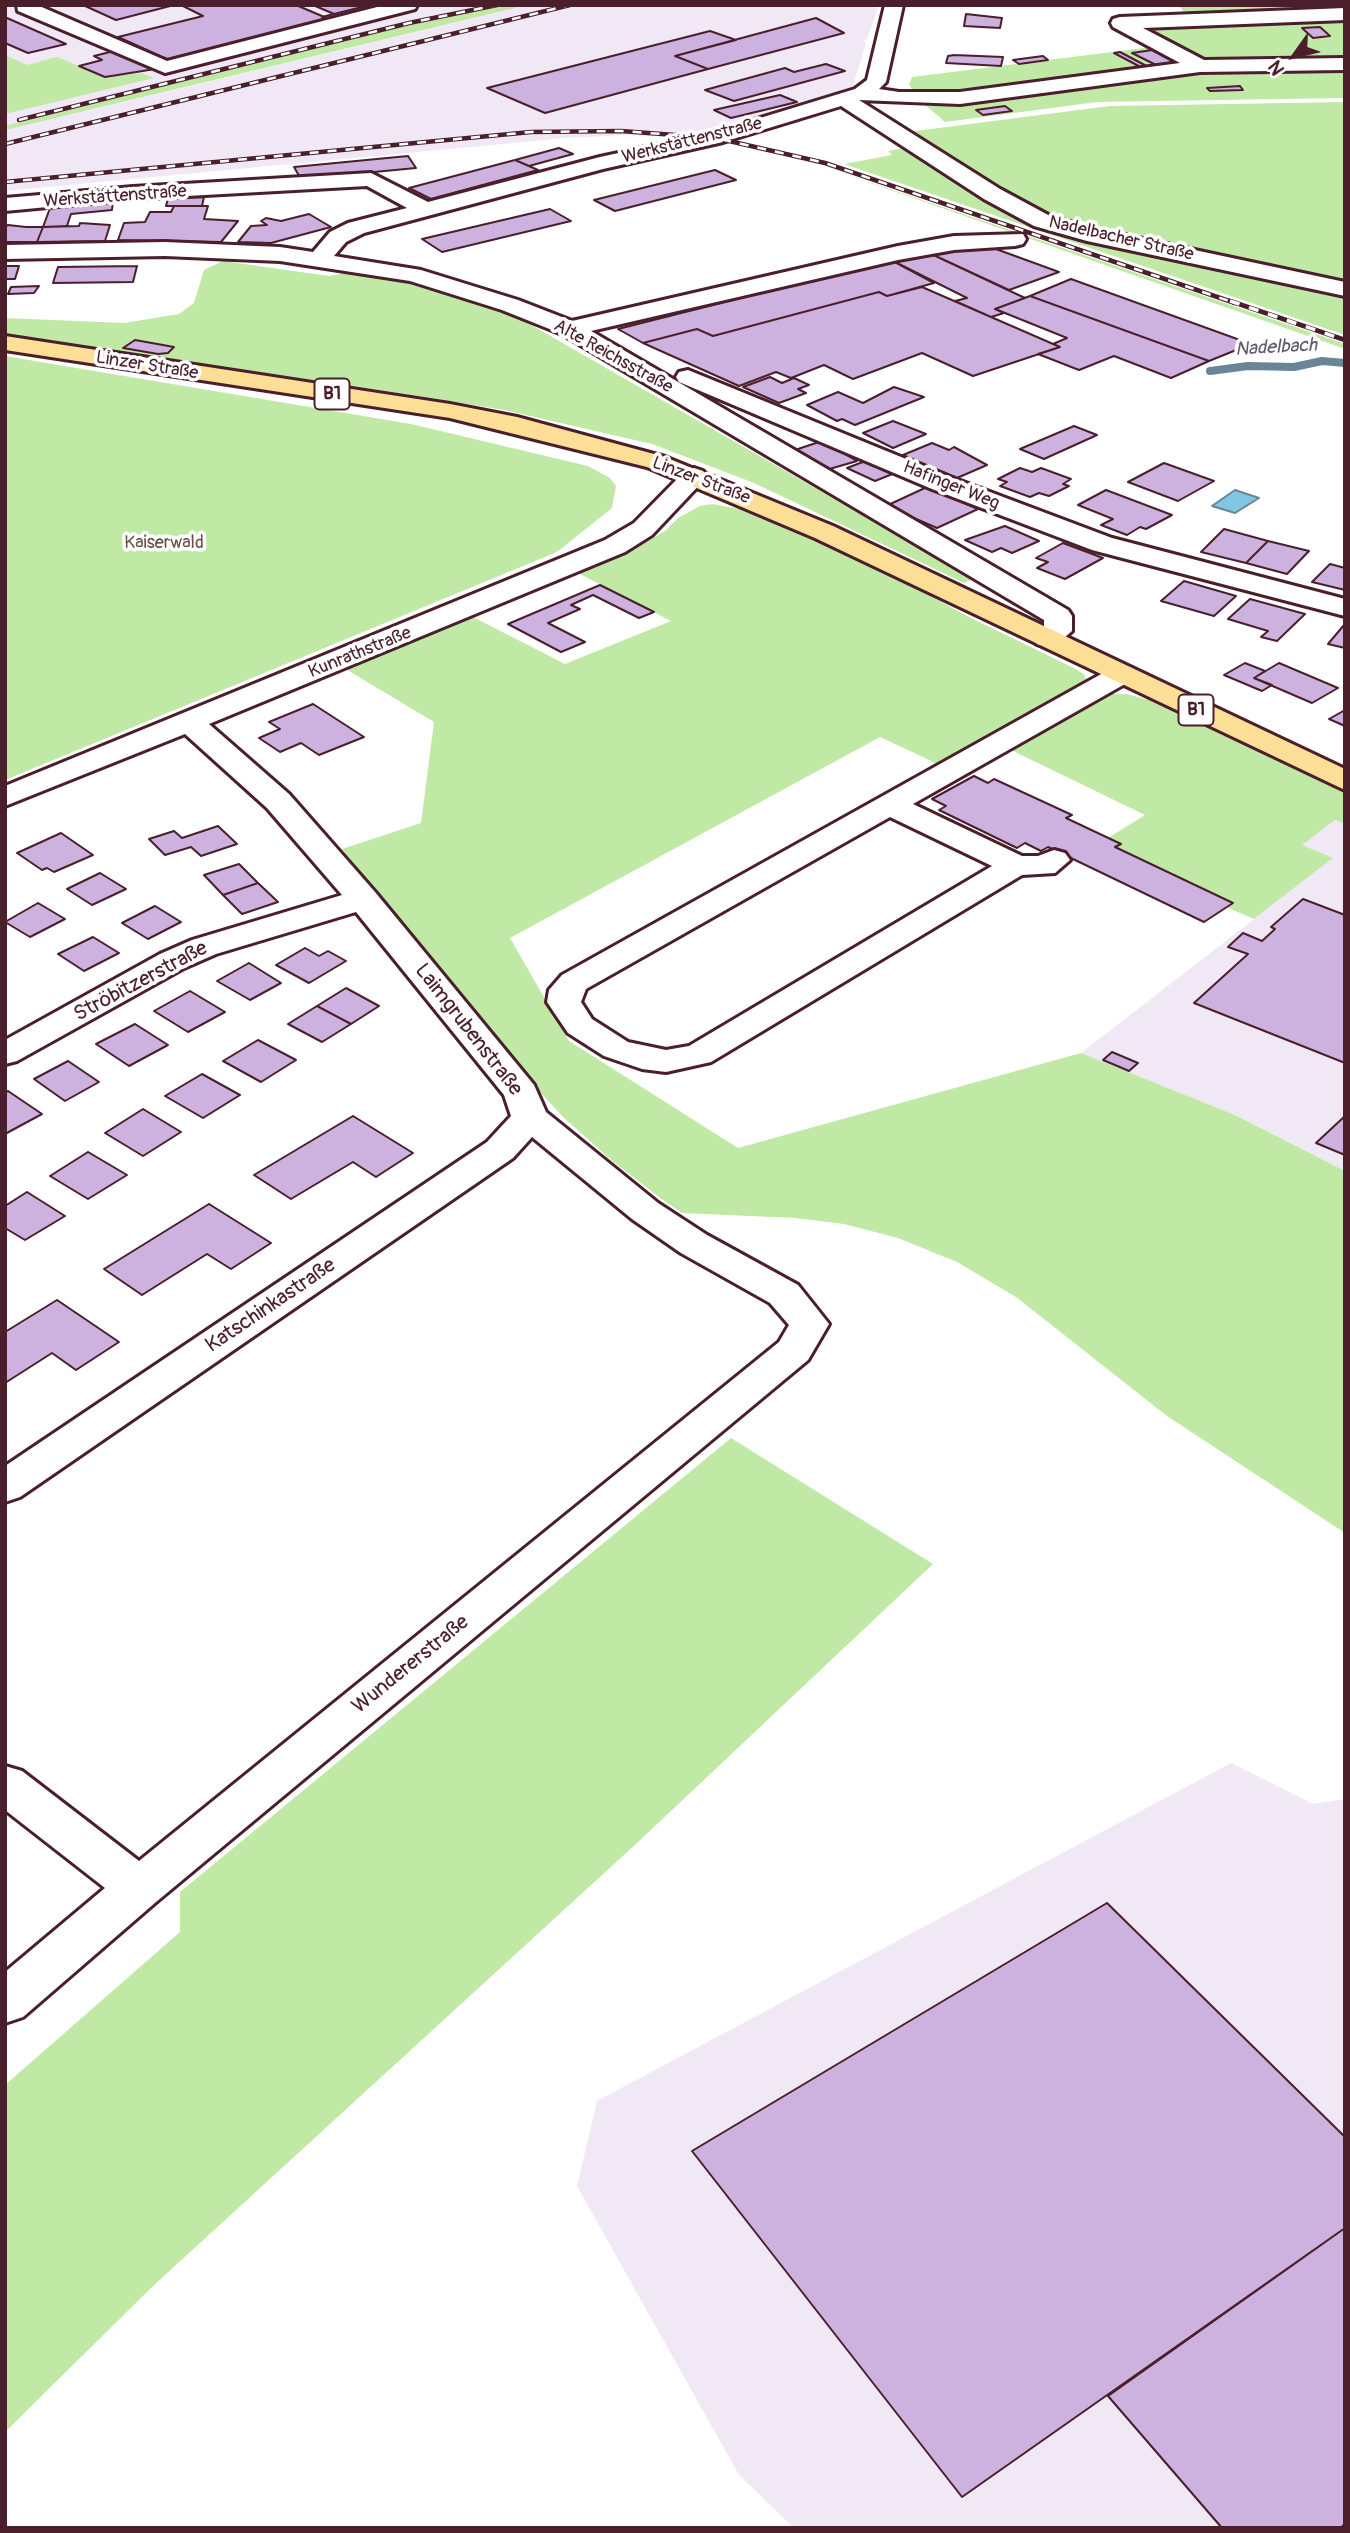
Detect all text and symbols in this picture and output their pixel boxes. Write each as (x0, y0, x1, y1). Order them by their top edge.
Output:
north arrow (1259, 21, 1329, 91)
text: N (1263, 56, 1290, 80)
street label: Werkstättenstraße (620, 113, 764, 169)
street label: Werkstättenstraße (43, 181, 187, 213)
street label: Nadelbacher Straße (1047, 212, 1195, 266)
street label: Alte Reichsstraße (550, 315, 676, 399)
water label: Nadelbach (1235, 334, 1317, 362)
street label: Linzer Straße (94, 347, 200, 385)
road number: B1 (314, 378, 350, 410)
street label: Linzer Straße (649, 452, 753, 510)
street label: Hafinger Weg (900, 457, 1002, 515)
park label: Kaiserwald (124, 532, 204, 554)
street label: Kunrathstraße (306, 623, 414, 683)
road number: B1 (1178, 694, 1214, 726)
street label: Ströbitzerstraße (70, 936, 212, 1028)
street label: Laimgrubenstraße (409, 959, 527, 1101)
street label: Katschinkastraße (201, 1253, 341, 1359)
street label: Wundererstraße (347, 1610, 475, 1720)

